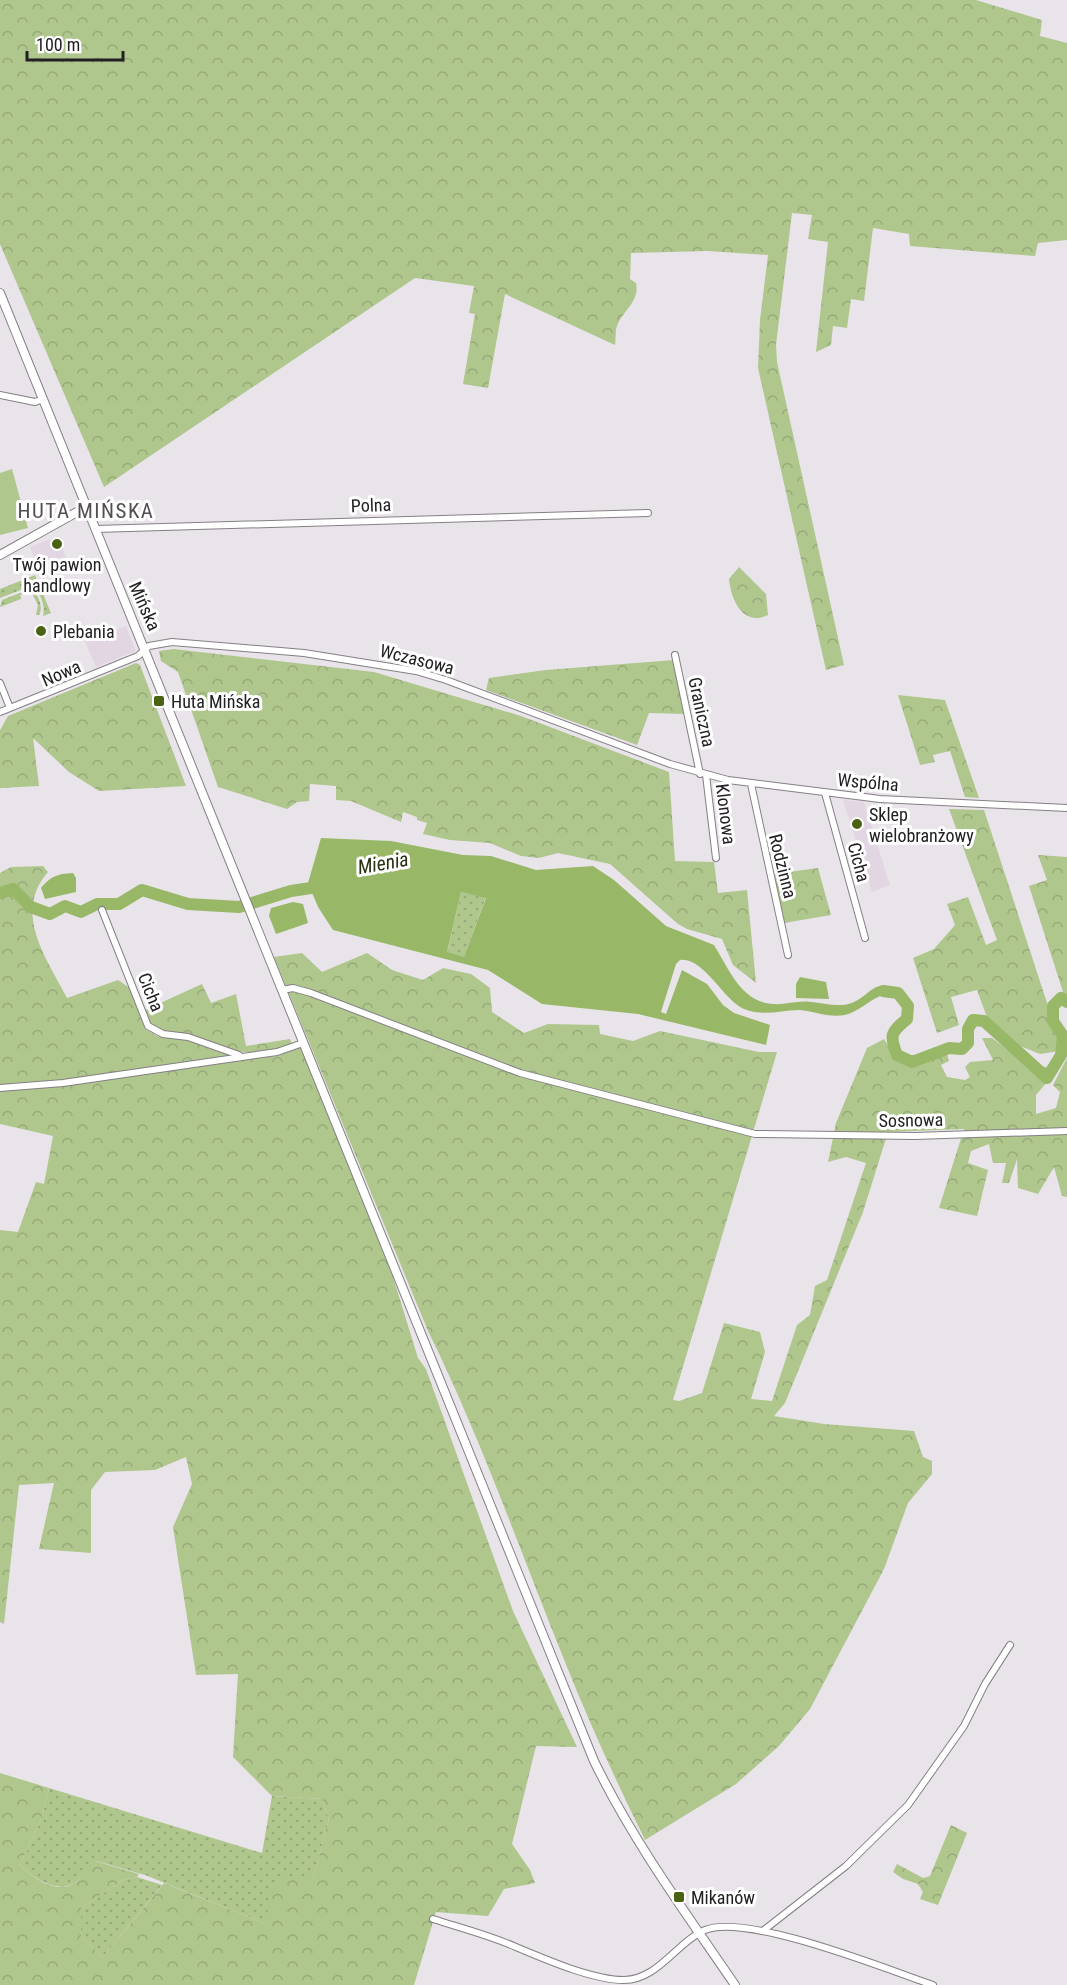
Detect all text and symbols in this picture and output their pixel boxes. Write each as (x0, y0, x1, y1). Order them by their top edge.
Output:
scale bar (27, 24, 123, 62)
text: 100 m (36, 34, 80, 55)
street label: Polna (350, 494, 392, 516)
district label: HUTA MIŃSKA (18, 499, 154, 523)
marker: Twój pawion handlowy (50, 537, 64, 551)
place label: Twój pawion handlowy (13, 554, 101, 596)
street label: Mińska (125, 578, 165, 634)
place label: Plebania (53, 621, 115, 642)
marker: Plebania (34, 624, 48, 638)
street label: Wczasowa (378, 640, 456, 678)
street label: Nowa (38, 655, 84, 691)
street label: Graniczna (684, 675, 720, 749)
place label: Huta Mińska (171, 691, 260, 712)
marker: Huta Mińska (152, 694, 166, 708)
street label: Wspólna (837, 769, 899, 795)
street label: Klonowa (712, 782, 740, 846)
place label: Sklep wielobranżowy (869, 804, 974, 846)
marker: Sklep wielobranżowy (850, 817, 864, 831)
street label: Rodzinna (765, 832, 801, 900)
street label: Cicha (844, 840, 874, 884)
water label: Mienia (356, 847, 410, 879)
street label: Cicha (134, 970, 168, 1014)
street label: Sosnowa (878, 1109, 944, 1131)
place label: Mikanów (691, 1887, 755, 1908)
marker: Mikanów (672, 1890, 686, 1904)

